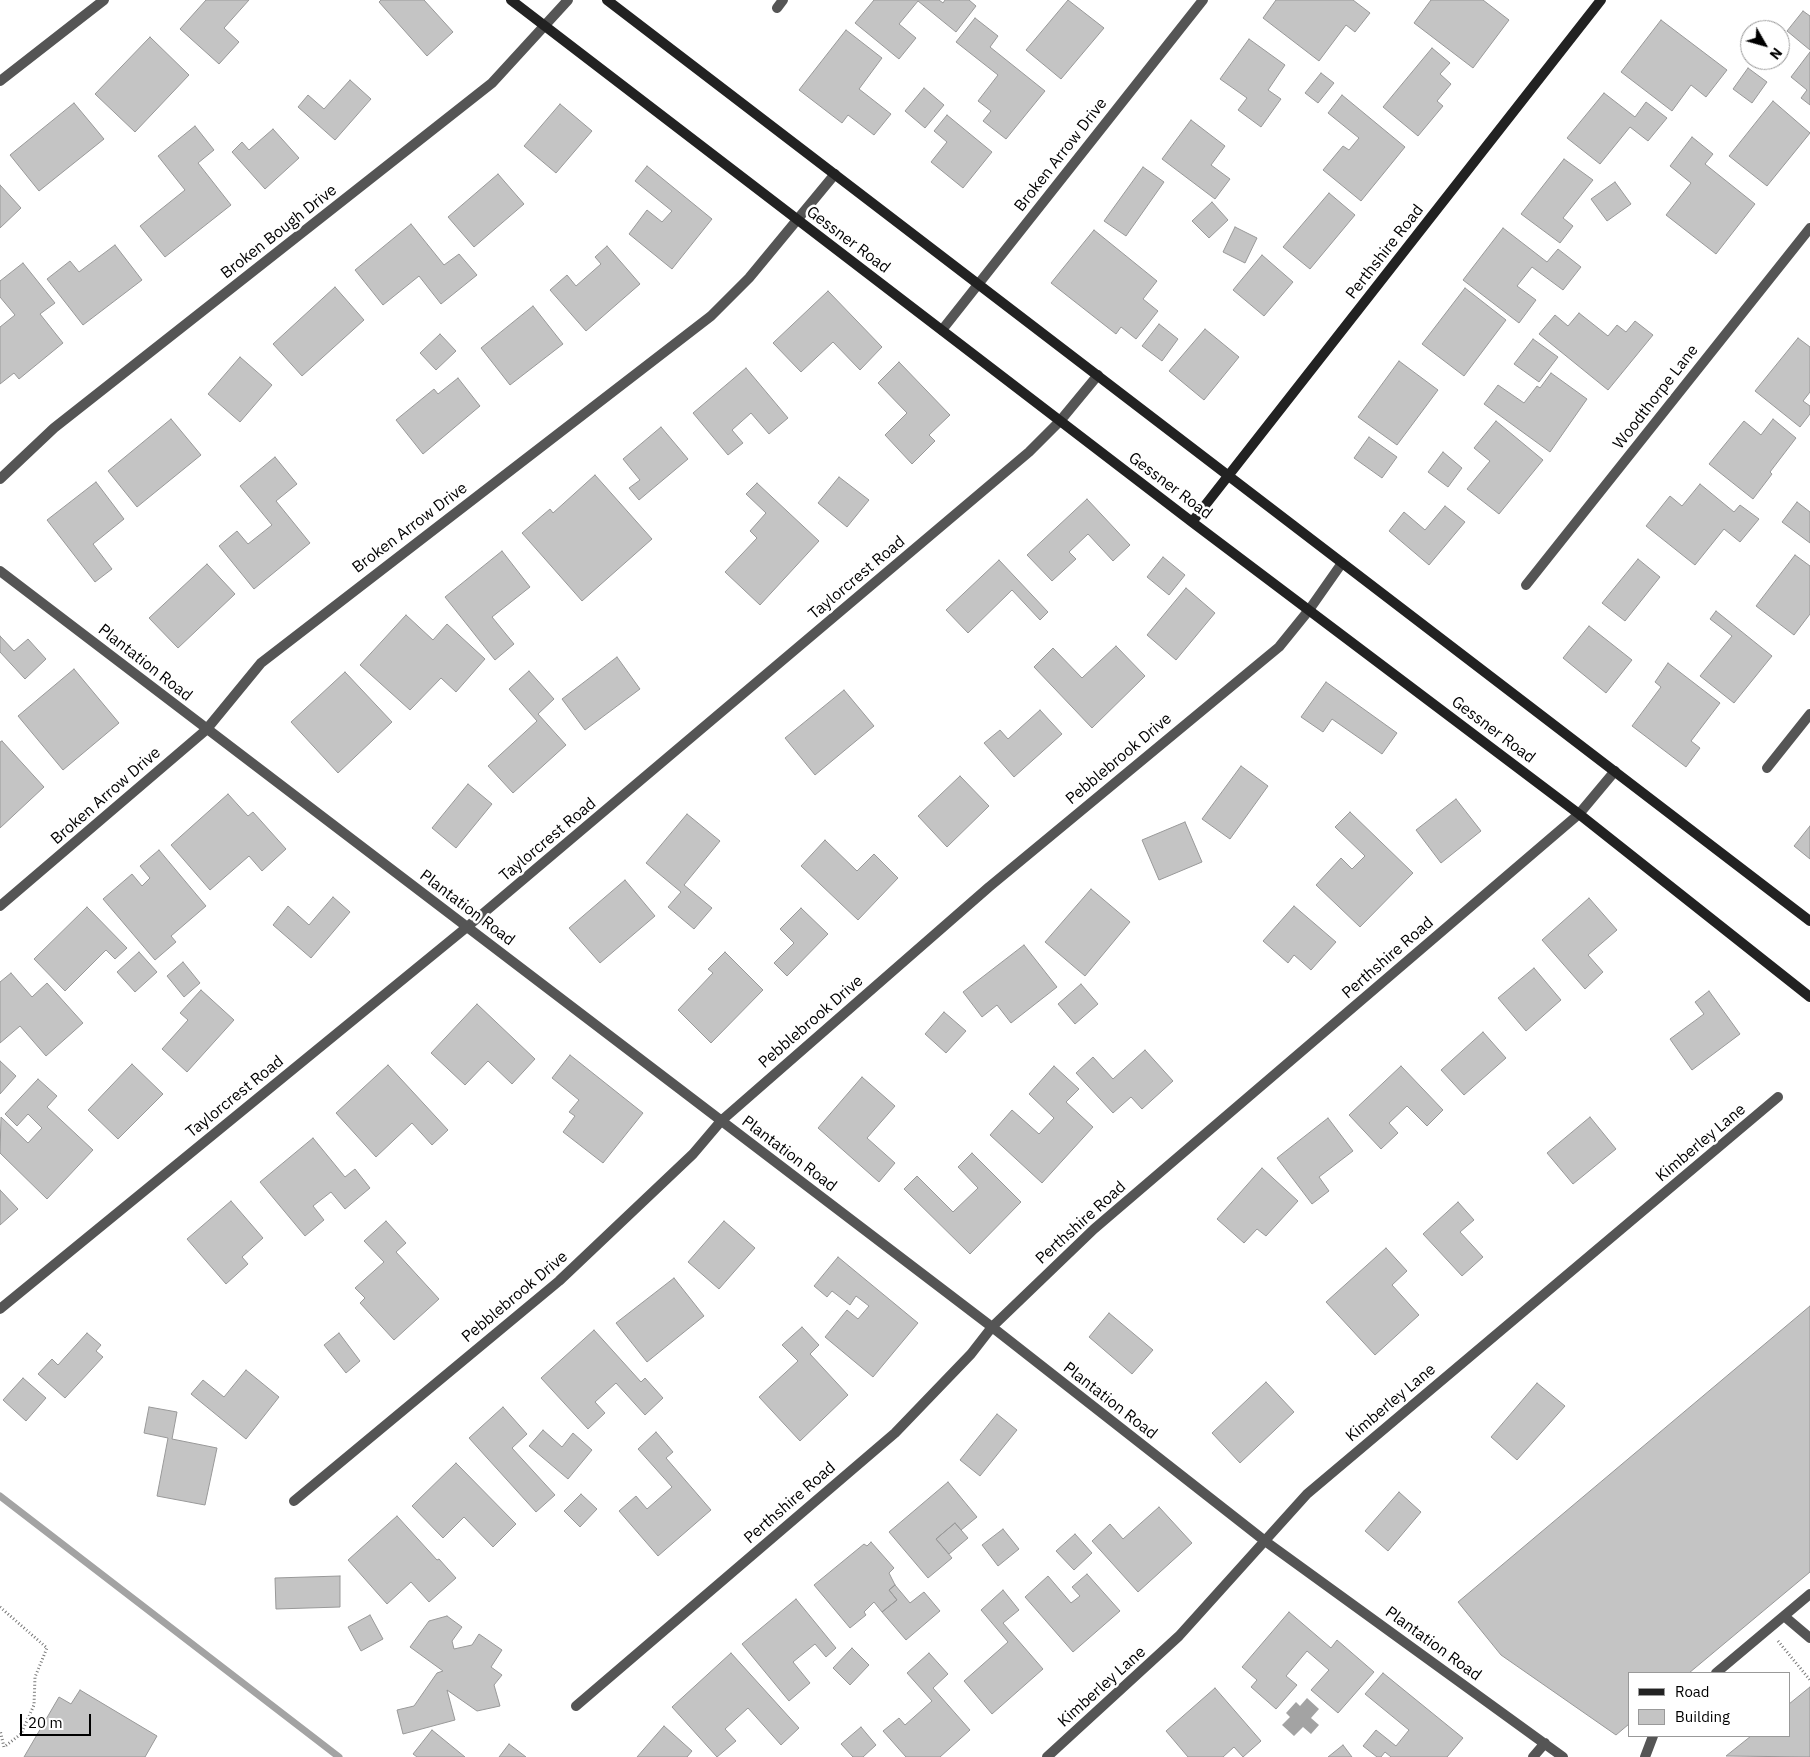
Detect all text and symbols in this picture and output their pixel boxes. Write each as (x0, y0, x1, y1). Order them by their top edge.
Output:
north arrow (1740, 20, 1790, 70)
text: N (1766, 44, 1786, 63)
street label: Broken Arrow Drive (1011, 94, 1111, 216)
street label: Broken Bough Drive (217, 181, 341, 283)
street label: Perthshire Road (1342, 201, 1428, 303)
street label: Gessner Road (802, 202, 894, 278)
street label: Woodthorpe Lane (1609, 341, 1703, 453)
street label: Gessner Road (1124, 448, 1216, 524)
street label: Broken Arrow Drive (349, 479, 471, 577)
street label: Taylorcrest Road (805, 532, 909, 624)
street label: Plantation Road (94, 620, 196, 706)
street label: Gessner Road (1447, 692, 1539, 768)
street label: Pebblebrook Drive (1062, 709, 1176, 809)
street label: Broken Arrow Drive (47, 743, 165, 849)
street label: Taylorcrest Road (496, 794, 600, 886)
street label: Plantation Road (416, 866, 518, 950)
street label: Perthshire Road (1338, 913, 1438, 1003)
street label: Pebblebrook Drive (755, 971, 867, 1073)
street label: Taylorcrest Road (182, 1052, 288, 1142)
street label: Kimberley Lane (1652, 1100, 1750, 1186)
street label: Plantation Road (738, 1112, 840, 1196)
street label: Perthshire Road (1032, 1177, 1130, 1269)
street label: Pebblebrook Drive (458, 1247, 572, 1347)
street label: Plantation Road (1059, 1358, 1161, 1444)
street label: Kimberley Lane (1342, 1360, 1440, 1446)
street label: Perthshire Road (740, 1458, 840, 1548)
street label: Plantation Road (1381, 1603, 1485, 1685)
street label: Kimberley Lane (1054, 1643, 1150, 1731)
legend (1628, 1672, 1790, 1737)
text: Road (1675, 1682, 1710, 1701)
scale bar (22, 1704, 94, 1736)
text: Building (1675, 1707, 1730, 1726)
text: 20 m (28, 1713, 63, 1732)

